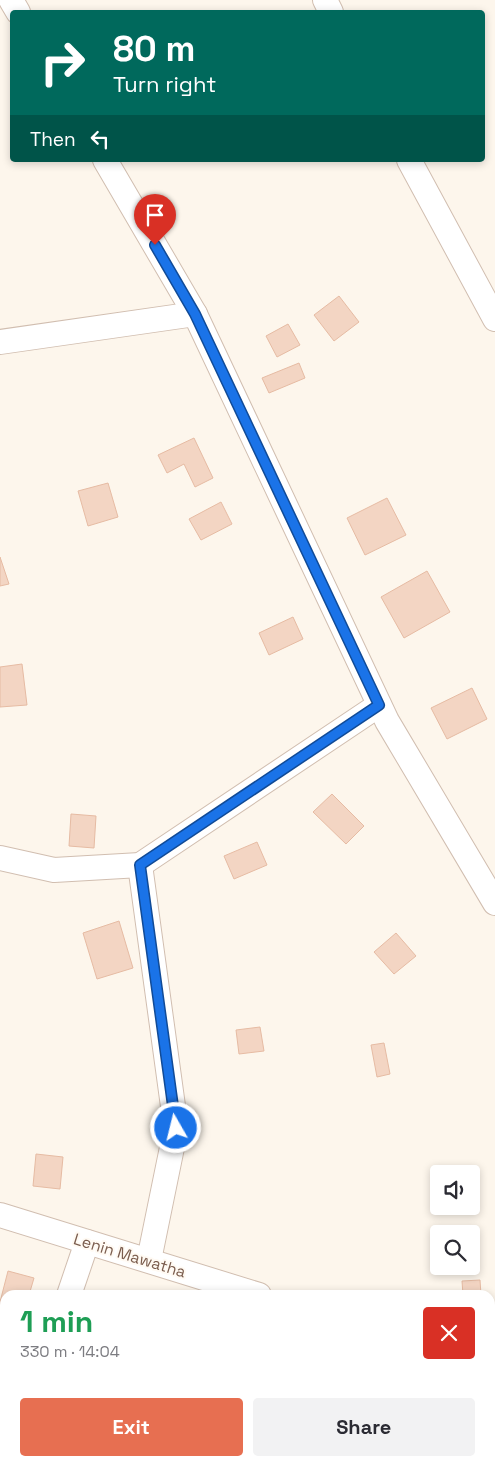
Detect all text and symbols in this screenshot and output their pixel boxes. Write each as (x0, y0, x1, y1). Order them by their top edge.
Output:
text: 80 m (113, 27, 195, 71)
icon: right (30, 30, 95, 95)
text: Turn right (113, 70, 216, 98)
icon: left (86, 125, 114, 153)
text: Then (30, 127, 76, 152)
pin (134, 194, 176, 245)
icon: arrive (141, 201, 169, 229)
position arrow (149, 1101, 201, 1153)
map controls (430, 1165, 480, 1275)
button: sound (430, 1165, 480, 1215)
button: search (430, 1225, 480, 1275)
street label: Lenin Mawatha (71, 1228, 189, 1283)
text: 1 min (20, 1302, 93, 1341)
button: close (423, 1307, 475, 1359)
text: 330 m · 14:04 (20, 1341, 120, 1362)
button: Exit (20, 1398, 243, 1456)
button: Share (253, 1398, 475, 1456)

